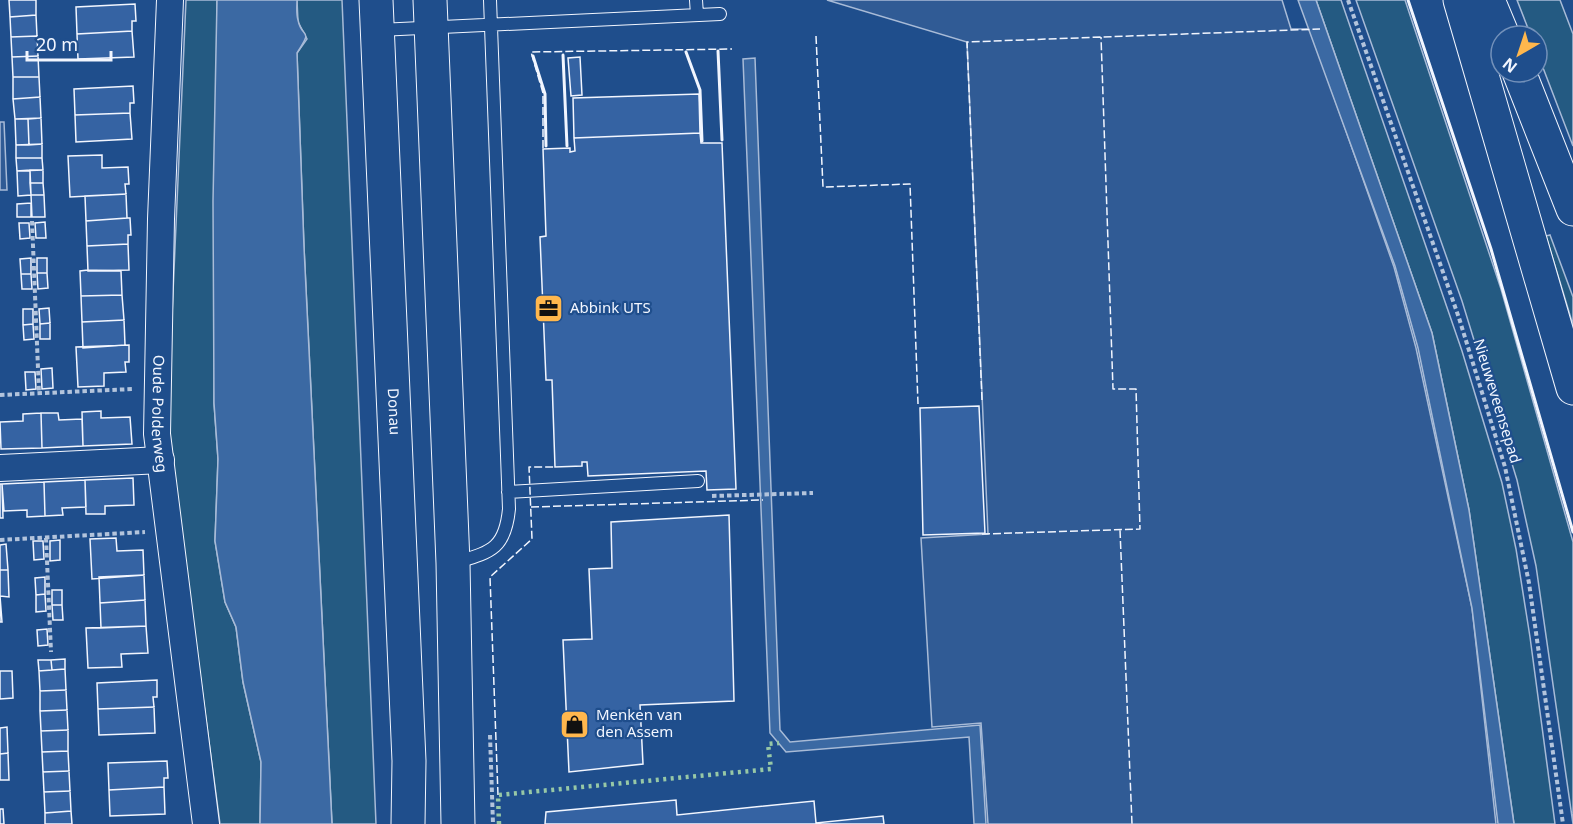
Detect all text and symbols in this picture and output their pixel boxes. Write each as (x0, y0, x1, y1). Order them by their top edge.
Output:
scale bar (27, 24, 111, 62)
north arrow (1489, 24, 1549, 84)
text: 20 m (36, 32, 78, 56)
text: N (1498, 53, 1522, 78)
office icon: Abbink UTS (533, 292, 565, 324)
place label: Abbink UTS (570, 297, 651, 317)
street label: Nieuweveensepad (1469, 336, 1526, 465)
street label: Oude Polderweg (148, 355, 173, 474)
street label: Donau (384, 388, 406, 435)
place label: Menken van den Assem (596, 704, 682, 741)
shop icon: Menken van den Assem (559, 708, 591, 740)

